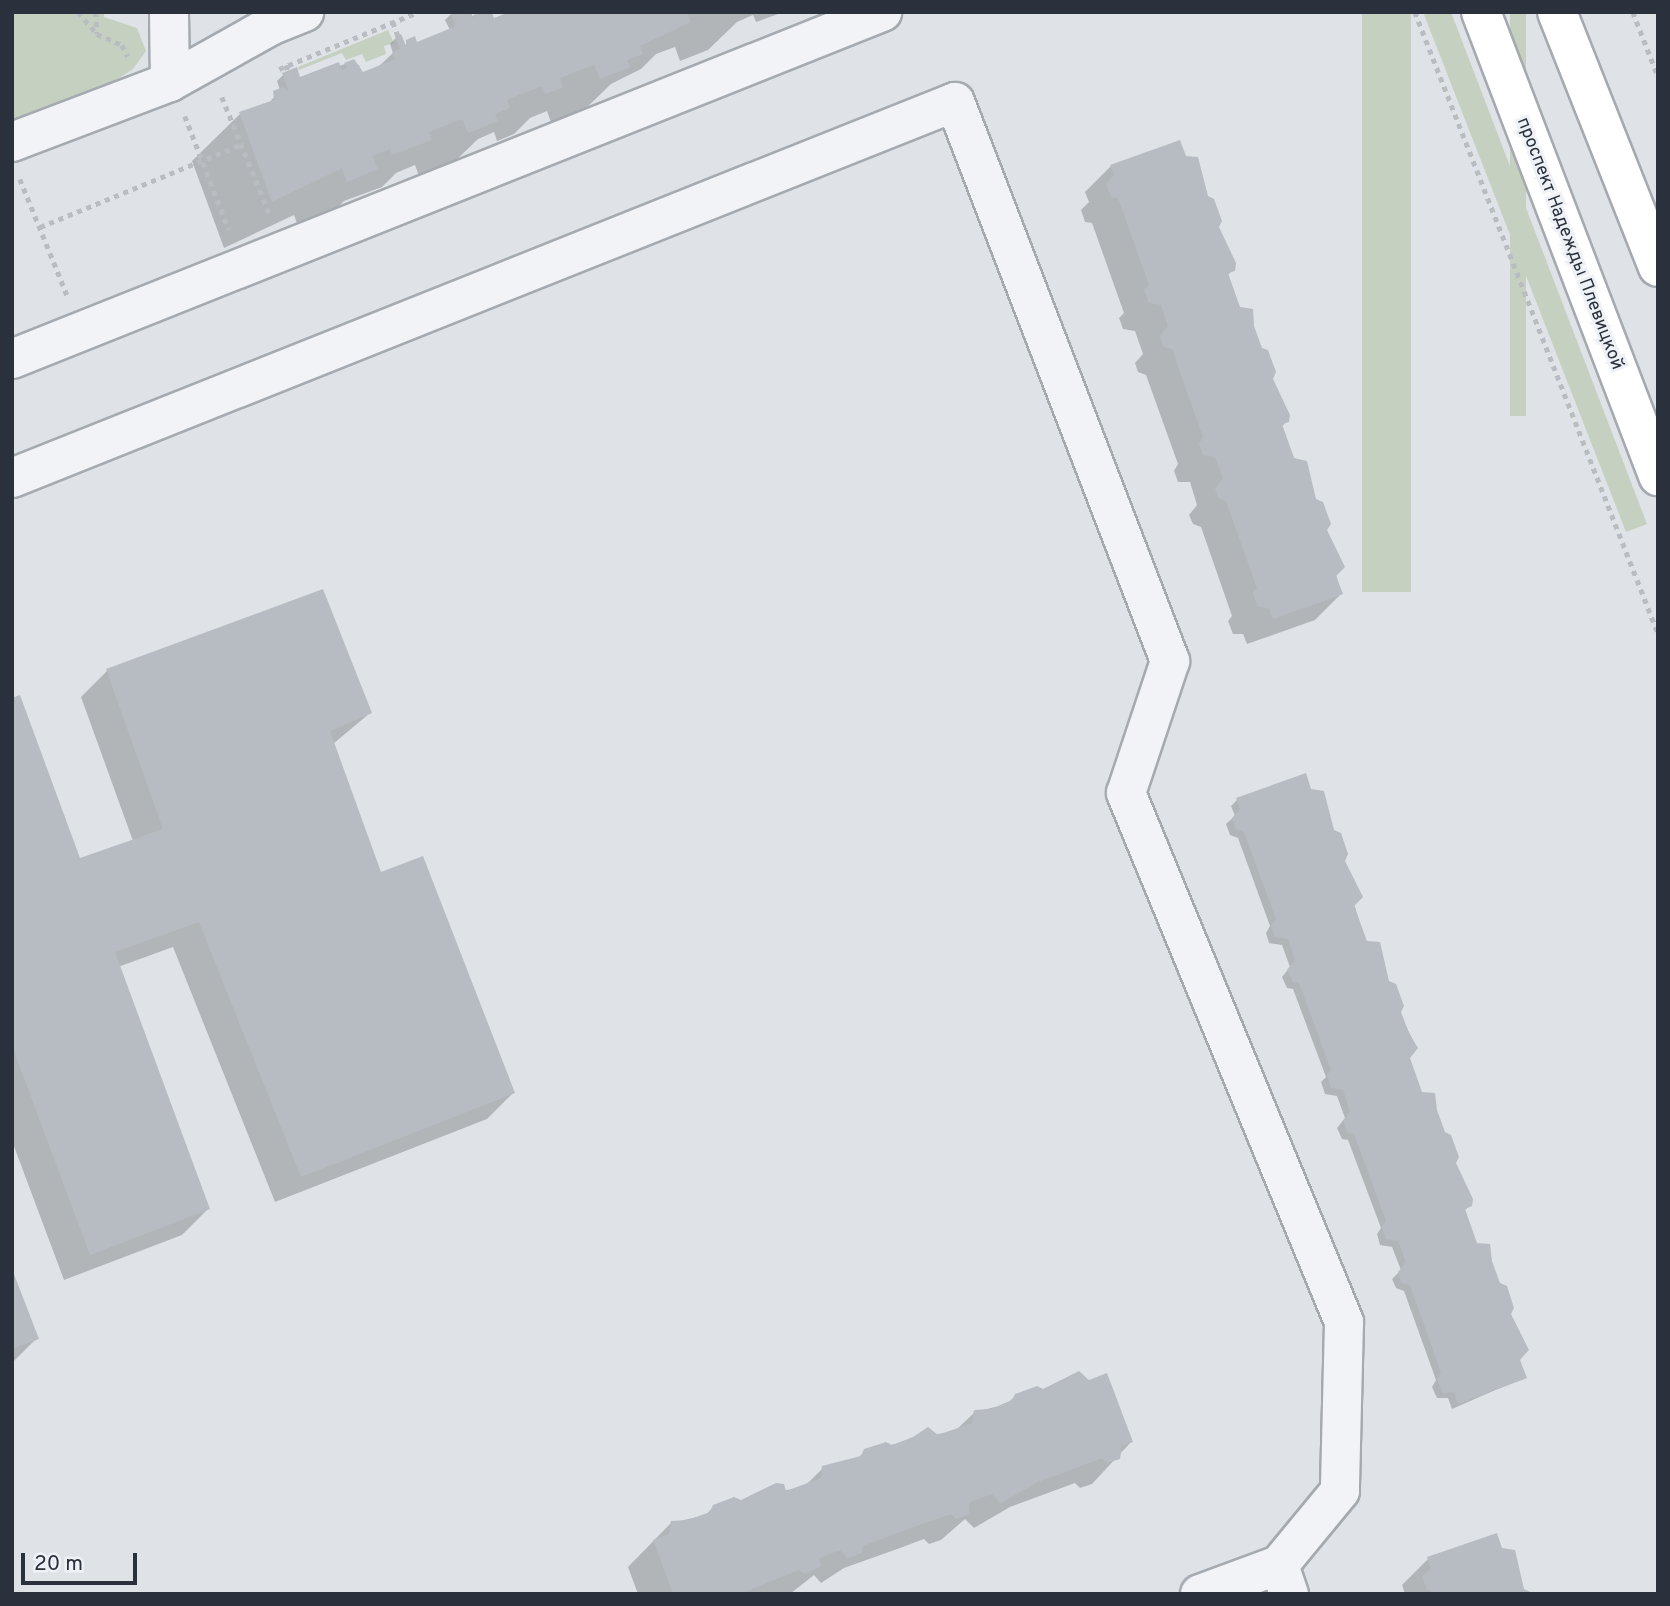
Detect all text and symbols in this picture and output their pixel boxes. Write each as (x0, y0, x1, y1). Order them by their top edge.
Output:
street label: проспект Надежды Плевицкой (1511, 115, 1627, 373)
scale bar (24, 1540, 140, 1584)
text: 20 m (34, 1551, 83, 1578)

